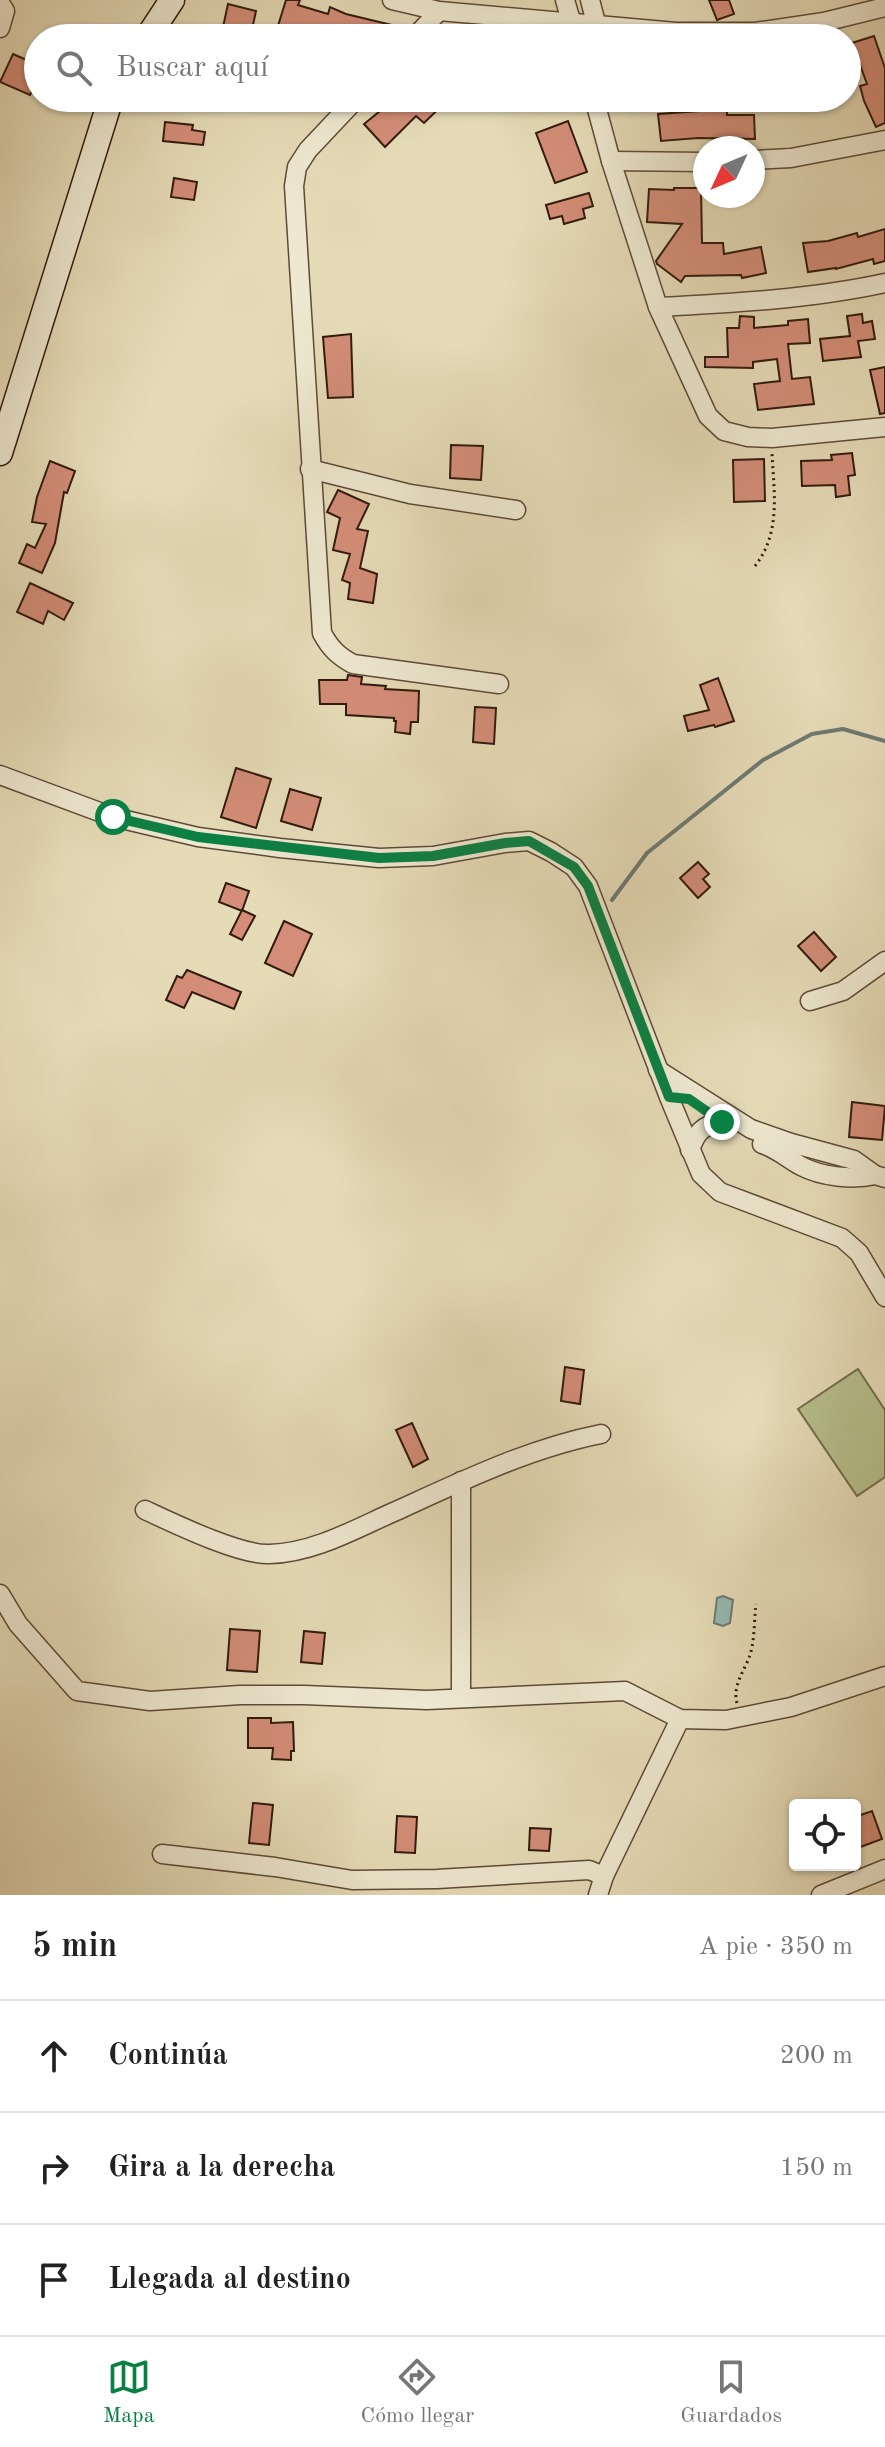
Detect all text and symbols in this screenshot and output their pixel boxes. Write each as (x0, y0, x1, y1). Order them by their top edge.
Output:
search box (24, 24, 861, 112)
icon: search (52, 46, 96, 90)
text: Buscar aquí (116, 53, 268, 83)
north arrow (693, 136, 765, 208)
route start (95, 799, 131, 835)
route end (704, 1104, 740, 1140)
map controls (789, 1799, 861, 1871)
button: locate (789, 1799, 861, 1871)
text: 5 min (32, 1930, 117, 1964)
text: A pie · 350 m (698, 1934, 853, 1960)
icon: ahead (32, 2034, 76, 2078)
text: Continúa (108, 2041, 228, 2071)
text: 200 m (780, 2043, 853, 2069)
icon: right (32, 2146, 76, 2190)
text: Gira a la derecha (108, 2153, 335, 2183)
text: 150 m (780, 2155, 853, 2181)
icon: arrive (32, 2258, 76, 2302)
text: Llegada al destino (108, 2265, 351, 2295)
tab: Mapa (103, 2355, 155, 2430)
tab: Cómo llegar (360, 2355, 474, 2430)
tab: Guardados (680, 2355, 782, 2430)

